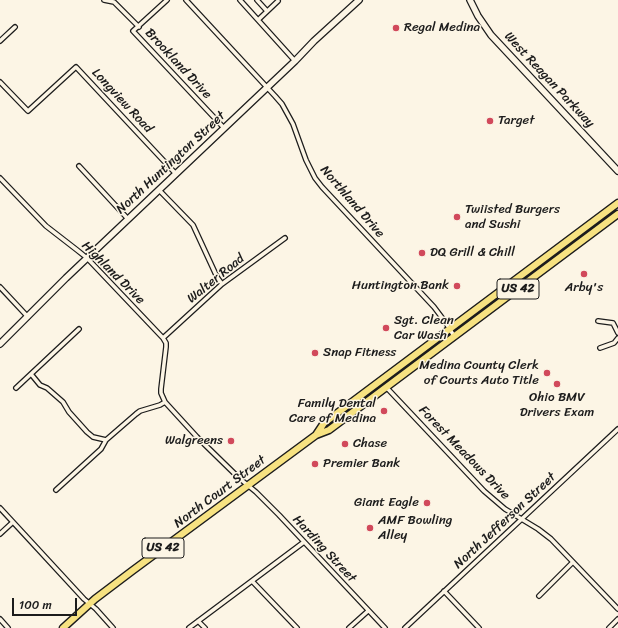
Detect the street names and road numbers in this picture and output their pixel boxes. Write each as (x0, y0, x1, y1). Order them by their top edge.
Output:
street label: Brookland Drive (141, 26, 215, 102)
street label: West Reagan Parkway (501, 29, 597, 131)
street label: Longview Road (88, 66, 156, 136)
street label: North Huntington Street (113, 108, 229, 218)
street label: Northland Drive (316, 163, 388, 241)
street label: Highland Drive (78, 238, 148, 308)
street label: Walter Road (184, 251, 248, 307)
road number: US 42 (497, 279, 539, 299)
street label: Forest Meadows Drive (415, 403, 513, 503)
street label: North Court Street (171, 452, 269, 532)
street label: North Jefferson Street (451, 470, 559, 572)
street label: Harding Street (289, 512, 359, 586)
road number: US 42 (142, 538, 184, 558)

